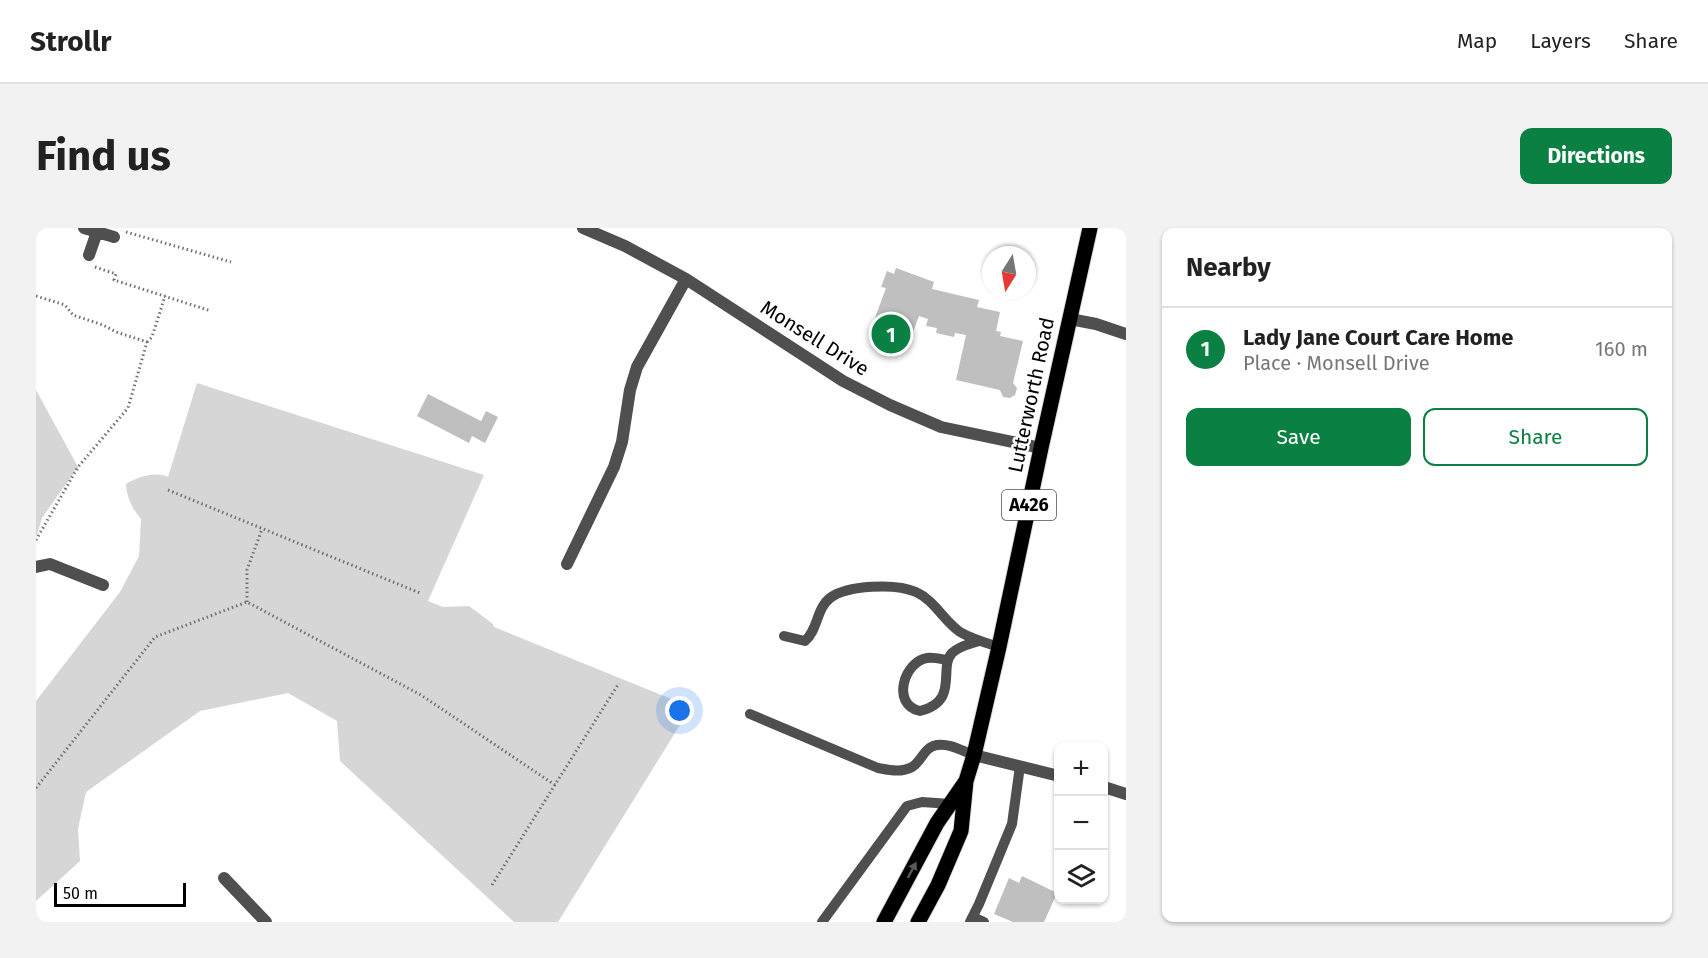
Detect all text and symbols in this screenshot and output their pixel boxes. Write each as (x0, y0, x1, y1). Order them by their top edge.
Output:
text: Strollr (30, 25, 111, 58)
text: Map (1457, 28, 1497, 54)
text: Layers (1530, 28, 1591, 54)
text: Share (1624, 28, 1678, 54)
button: Directions (1520, 128, 1672, 184)
text: Find us (36, 131, 171, 181)
north arrow (982, 246, 1036, 300)
text: Nearby (1186, 252, 1271, 283)
street label: Monsell Drive (756, 295, 874, 381)
pin: 1 (872, 312, 910, 356)
street label: Lutterworth Road (1003, 315, 1059, 475)
text: Lady Jane Court Care Home (1243, 324, 1513, 351)
text: 1 (1201, 337, 1210, 361)
text: 160 m (1595, 337, 1648, 361)
text: Place · Monsell Drive (1243, 351, 1430, 375)
button: Save (1186, 408, 1411, 466)
button: Share (1423, 408, 1648, 466)
road number: A426 (1002, 490, 1056, 520)
your location (665, 696, 694, 725)
map controls (1054, 742, 1108, 904)
button: + (1054, 742, 1108, 796)
button: − (1054, 796, 1108, 850)
button: layers (1054, 850, 1108, 904)
one-way arrow (907, 862, 917, 879)
scale bar (54, 880, 186, 908)
text: 50 m (63, 884, 98, 903)

